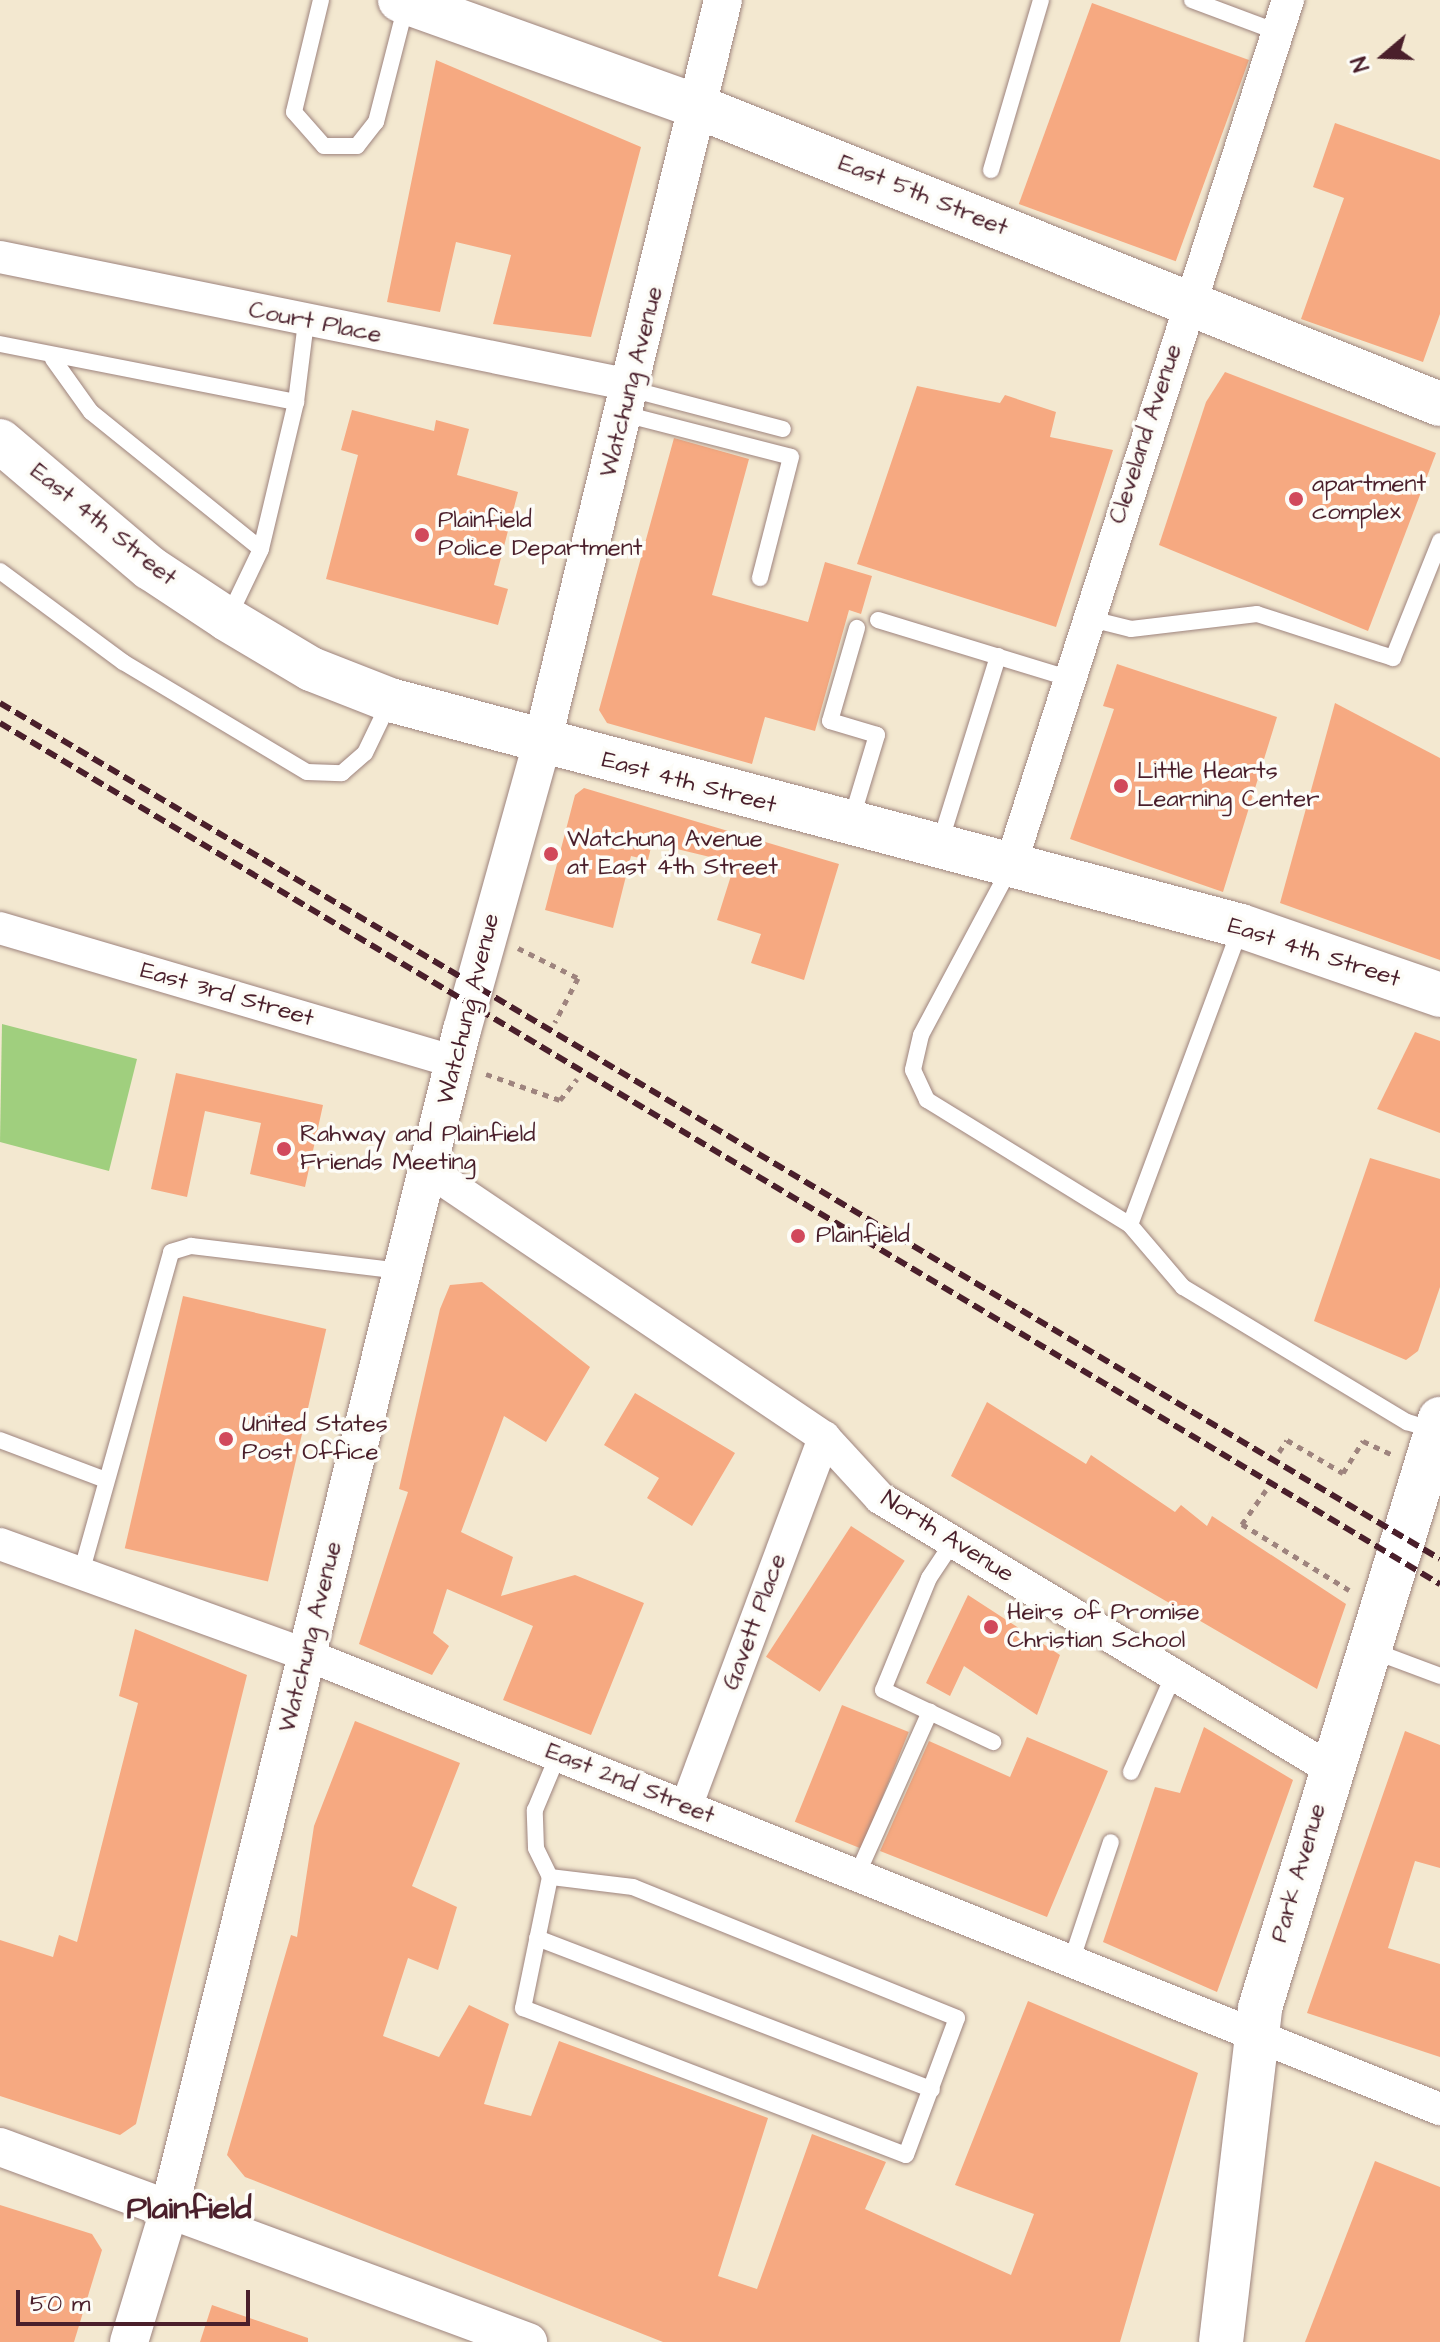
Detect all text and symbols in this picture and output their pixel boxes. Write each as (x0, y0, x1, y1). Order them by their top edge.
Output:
north arrow (1344, 16, 1424, 96)
text: N (1344, 52, 1378, 76)
street label: East 5th Street (834, 149, 1012, 243)
street label: Watchung Avenue (594, 284, 670, 480)
street label: Court Place (246, 296, 384, 350)
street label: Cleveland Avenue (1103, 341, 1189, 527)
street label: East 4th Street (24, 457, 182, 593)
place label: apartment complex (1312, 471, 1426, 527)
marker: apartment complex (1287, 490, 1305, 508)
place label: Plainfield Police Department (438, 507, 642, 563)
marker: Plainfield Police Department (413, 526, 431, 544)
street label: East 4th Street (599, 746, 779, 820)
place label: Little Hearts Learning Center (1137, 758, 1320, 814)
marker: Little Hearts Learning Center (1112, 777, 1130, 795)
place label: Watchung Avenue at East 4th Street (567, 826, 778, 882)
marker: Watchung Avenue at East 4th Street (542, 845, 560, 863)
street label: Watchung Avenue (431, 911, 507, 1107)
street label: East 4th Street (1224, 912, 1404, 994)
street label: East 3rd Street (137, 956, 317, 1034)
place label: Rahway and Plainfield Friends Meeting (300, 1121, 536, 1177)
marker: Rahway and Plainfield Friends Meeting (275, 1140, 293, 1158)
place label: Plainfield (816, 1222, 910, 1250)
marker: Plainfield (787, 1225, 809, 1247)
place label: United States Post Office (242, 1411, 388, 1467)
marker: United States Post Office (217, 1430, 235, 1448)
street label: North Avenue (875, 1485, 1019, 1589)
street label: Watchung Avenue (273, 1539, 349, 1735)
street label: Gavett Place (717, 1550, 793, 1694)
place label: Heirs of Promise Christian School (1007, 1599, 1200, 1655)
marker: Heirs of Promise Christian School (982, 1618, 1000, 1636)
street label: East 2nd Street (541, 1737, 719, 1831)
street label: Park Avenue (1265, 1800, 1333, 1946)
district label: Plainfield (126, 2190, 252, 2228)
scale bar (20, 2274, 254, 2324)
text: 50 m (30, 2287, 90, 2321)

